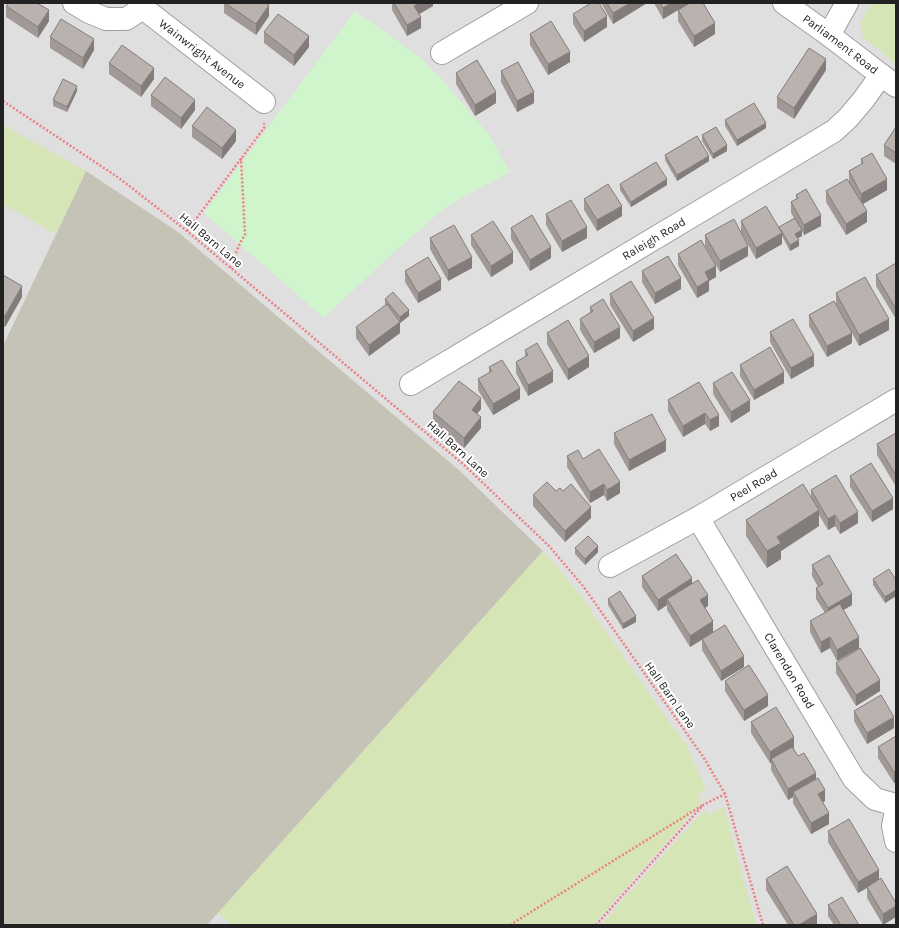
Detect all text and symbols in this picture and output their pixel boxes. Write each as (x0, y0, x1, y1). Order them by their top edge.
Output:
street label: Parliament Road (800, 12, 881, 77)
street label: Wainwright Avenue (156, 16, 248, 92)
street label: Hall Barn Lane (176, 209, 246, 271)
street label: Raleigh Road (620, 214, 688, 263)
street label: Hall Barn Lane (424, 418, 492, 480)
street label: Peel Road (727, 465, 780, 504)
street label: Clarendon Road (761, 630, 818, 712)
street label: Hall Barn Lane (642, 659, 698, 731)

